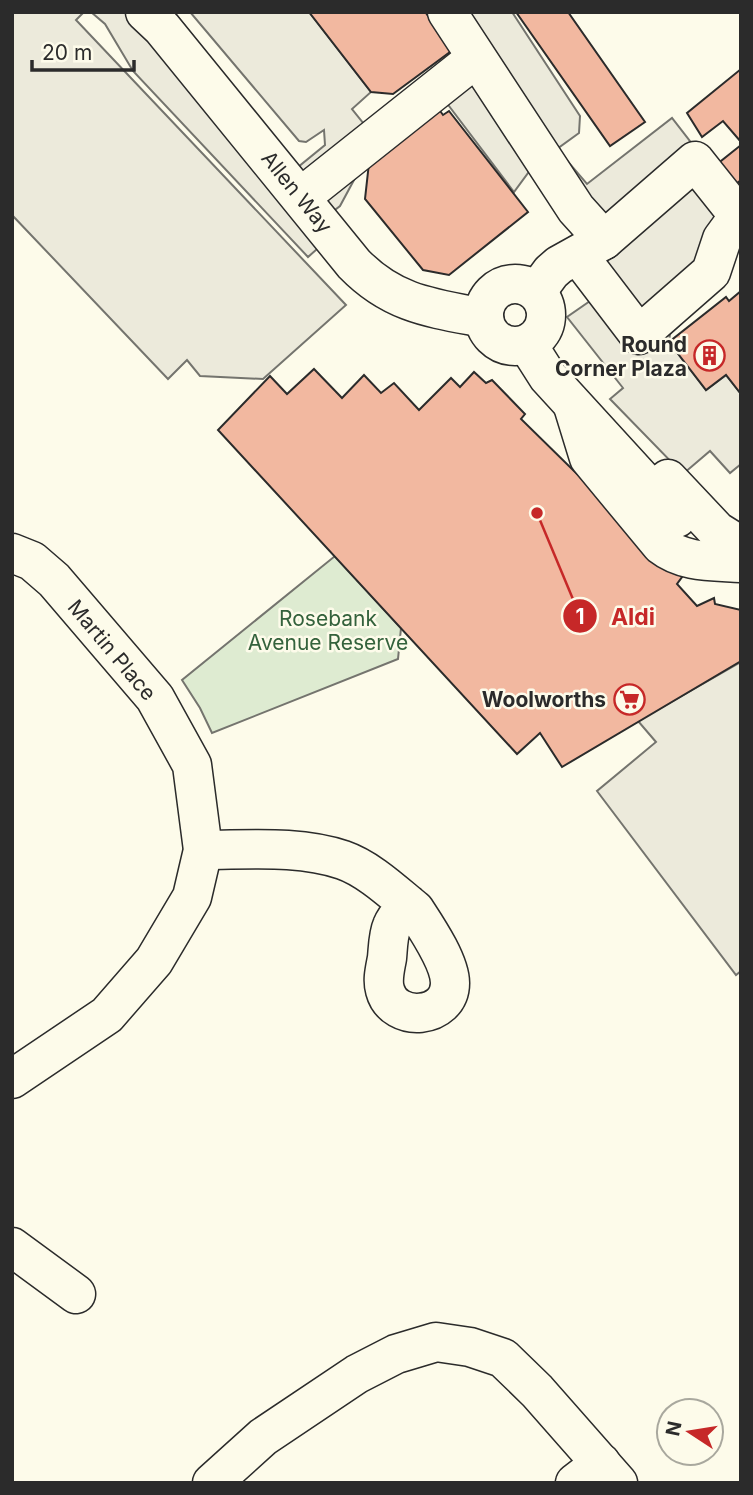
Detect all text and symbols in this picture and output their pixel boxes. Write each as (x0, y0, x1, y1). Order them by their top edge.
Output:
scale bar (32, 28, 133, 72)
text: 20 m (42, 40, 92, 65)
street label: Allen Way (256, 146, 338, 238)
place label: Round Corner Plaza (555, 332, 687, 381)
building icon: Round Corner Plaza (693, 339, 727, 373)
callout: Aldi (562, 594, 669, 638)
street label: Martin Place (63, 595, 161, 705)
text: Aldi (611, 603, 655, 631)
text: 1 (575, 604, 585, 629)
park label: Rosebank Avenue Reserve (248, 606, 408, 655)
supermarket icon: Woolworths (612, 682, 646, 716)
place label: Woolworths (482, 687, 606, 712)
north arrow (655, 1397, 725, 1467)
text: N (661, 1419, 687, 1438)

